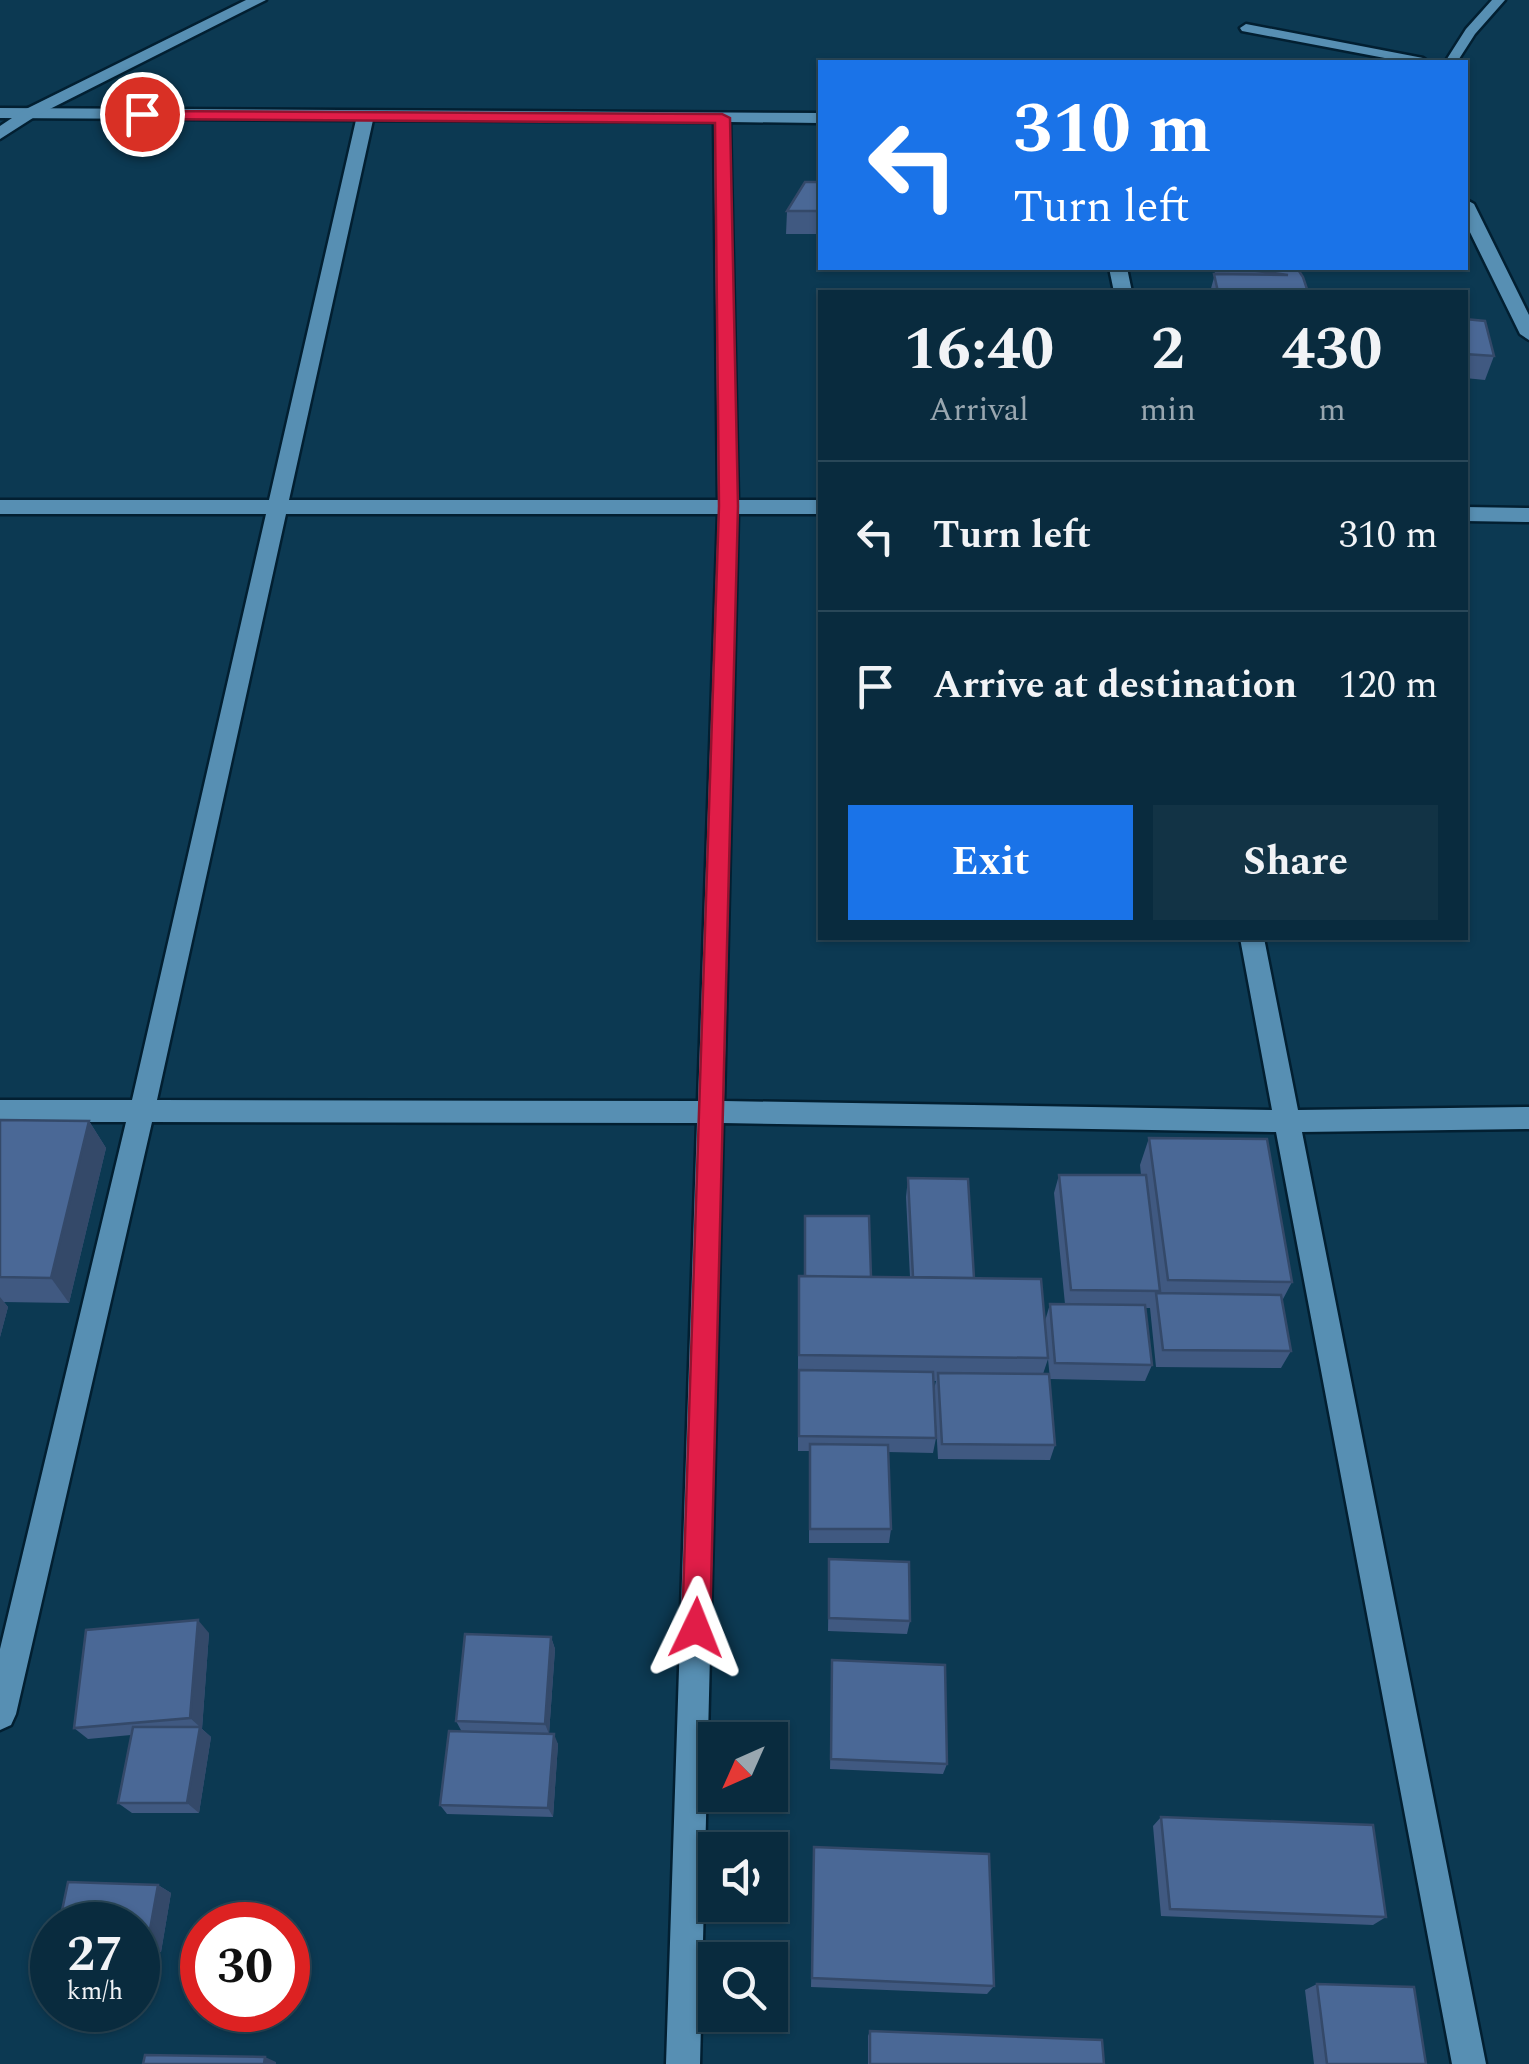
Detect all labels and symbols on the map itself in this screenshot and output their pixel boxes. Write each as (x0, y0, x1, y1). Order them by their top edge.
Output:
pin (100, 72, 185, 157)
position arrow (644, 1576, 748, 1680)
north arrow (698, 1722, 788, 1812)
speed limit sign: 30 (180, 1902, 310, 2032)

